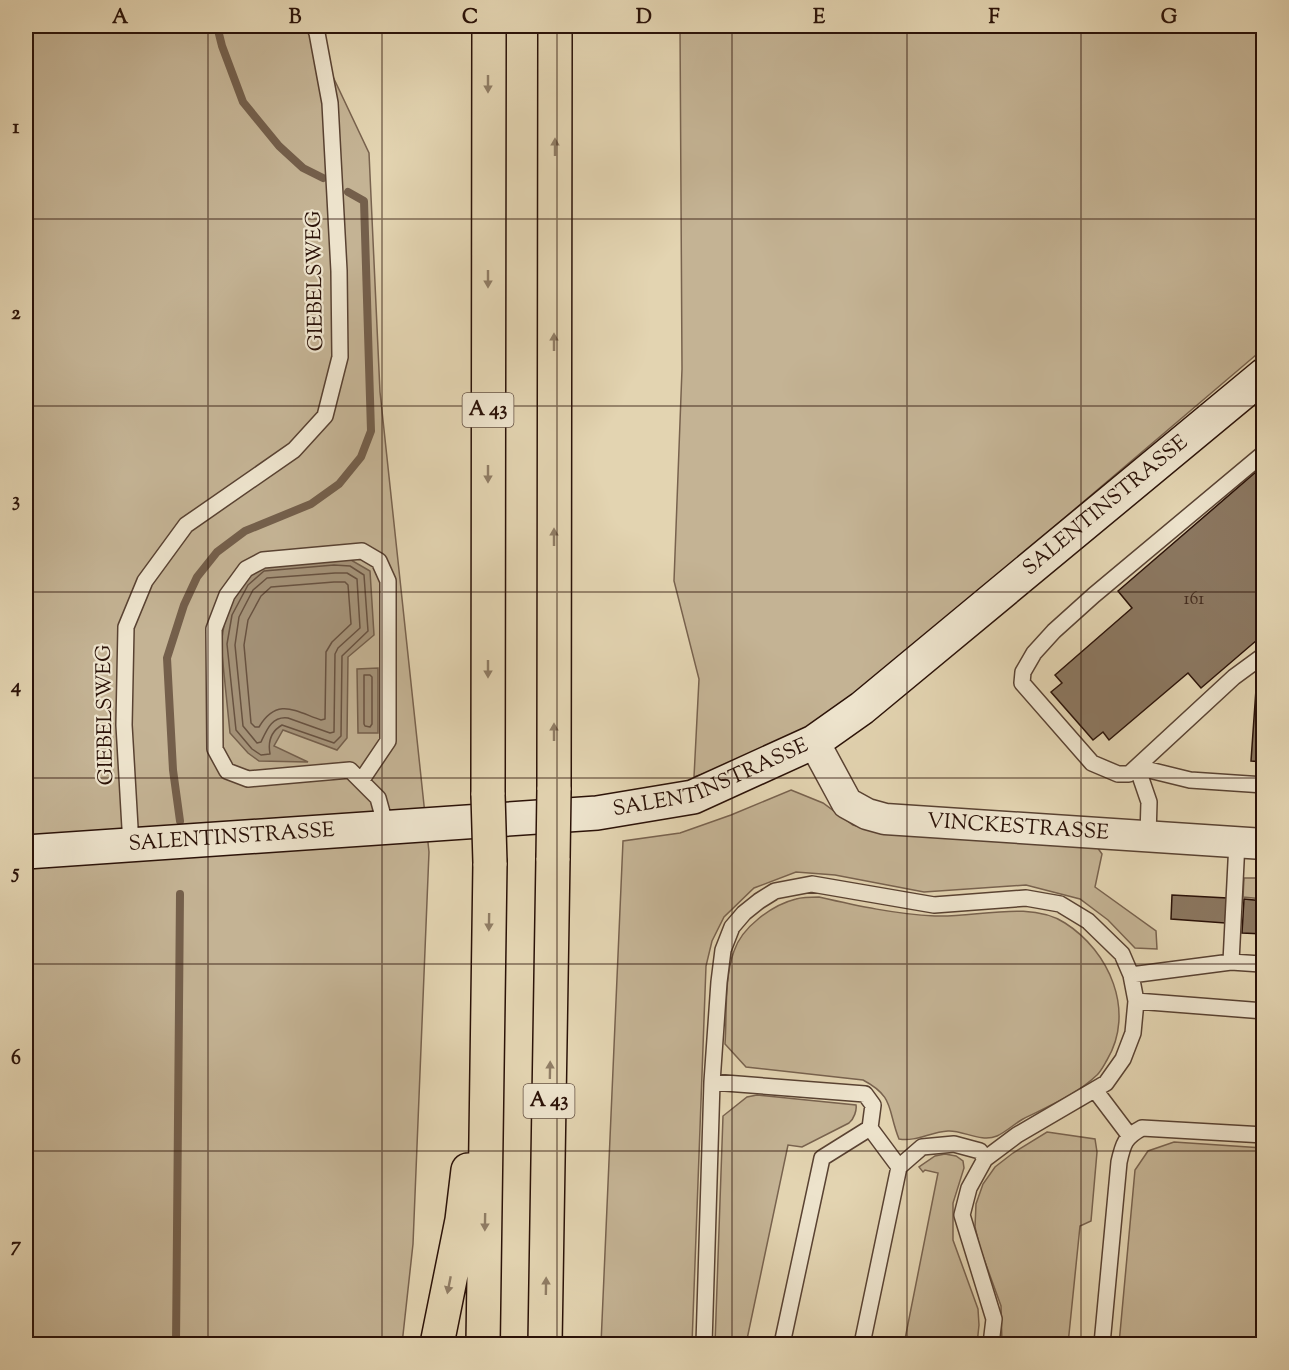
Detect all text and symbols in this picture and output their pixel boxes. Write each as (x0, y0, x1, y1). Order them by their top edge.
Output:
text: A (112, 4, 129, 33)
text: B (289, 4, 302, 33)
text: C (462, 4, 478, 33)
text: D (636, 4, 652, 33)
text: E (813, 4, 826, 33)
text: F (988, 4, 1000, 33)
text: G (1161, 4, 1178, 33)
one-way arrow (483, 74, 493, 93)
text: 1 (13, 114, 20, 143)
one-way arrow (550, 137, 560, 156)
street label: GIEBELSWEG (300, 210, 332, 352)
one-way arrow (483, 269, 493, 288)
text: 2 (11, 300, 21, 329)
one-way arrow (549, 332, 559, 351)
road number: A 43 (462, 393, 514, 427)
street label: SALENTINSTRASSE (1017, 428, 1195, 583)
one-way arrow (483, 464, 493, 483)
text: 3 (12, 487, 20, 516)
one-way arrow (549, 527, 559, 546)
house number: 161 (1183, 587, 1205, 613)
street label: GIEBELSWEG (90, 644, 122, 786)
one-way arrow (483, 659, 493, 678)
text: 4 (10, 673, 21, 702)
one-way arrow (549, 722, 559, 741)
street label: SALENTINSTRASSE (611, 731, 814, 825)
street label: VINCKESTRASSE (926, 807, 1110, 849)
street label: SALENTINSTRASSE (128, 816, 336, 860)
text: 5 (11, 859, 20, 888)
one-way arrow (484, 912, 494, 931)
text: 6 (11, 1045, 21, 1074)
one-way arrow (545, 1061, 555, 1080)
road number: A 43 (524, 1084, 574, 1118)
one-way arrow (480, 1212, 490, 1231)
text: 7 (11, 1232, 22, 1261)
one-way arrow (444, 1276, 453, 1295)
one-way arrow (541, 1277, 551, 1296)

